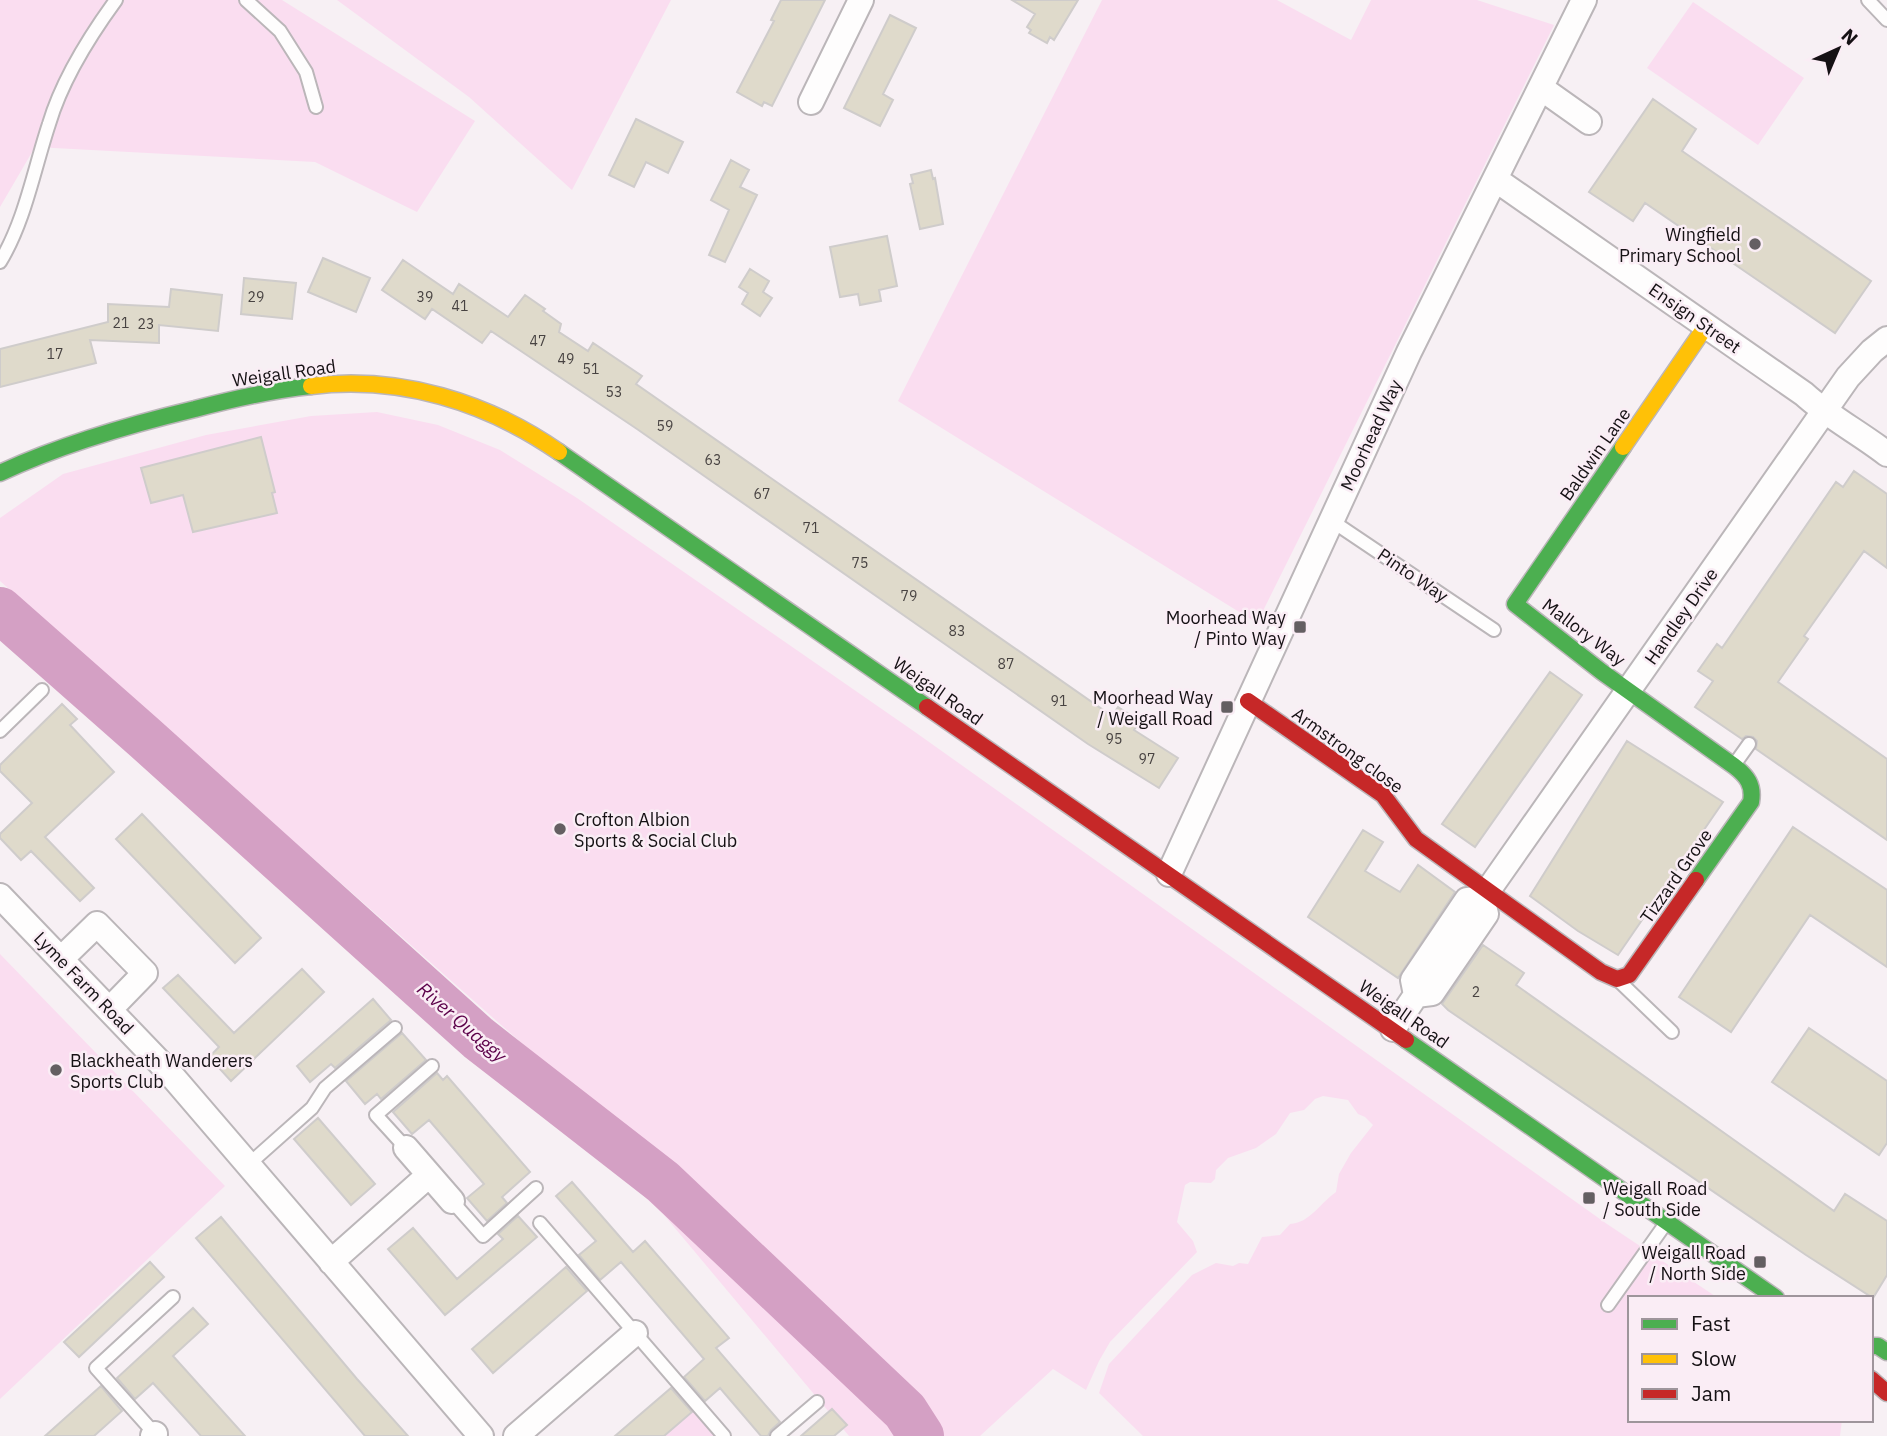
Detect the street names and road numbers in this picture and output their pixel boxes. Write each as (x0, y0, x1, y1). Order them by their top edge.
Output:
street label: Ensign Street (1644, 278, 1746, 358)
street label: Weigall Road (231, 354, 337, 392)
street label: Moorhead Way (1335, 376, 1407, 494)
street label: Baldwin Lane (1555, 403, 1636, 505)
street label: Pinto Way (1373, 543, 1453, 607)
street label: Handley Drive (1639, 563, 1723, 669)
street label: Mallory Way (1538, 593, 1630, 671)
street label: Weigall Road (889, 652, 987, 730)
street label: Armstrong close (1288, 702, 1408, 798)
street label: Tizzard Grove (1635, 824, 1717, 928)
street label: Lyme Farm Road (29, 927, 139, 1039)
street label: Weigall Road (1355, 975, 1453, 1053)

